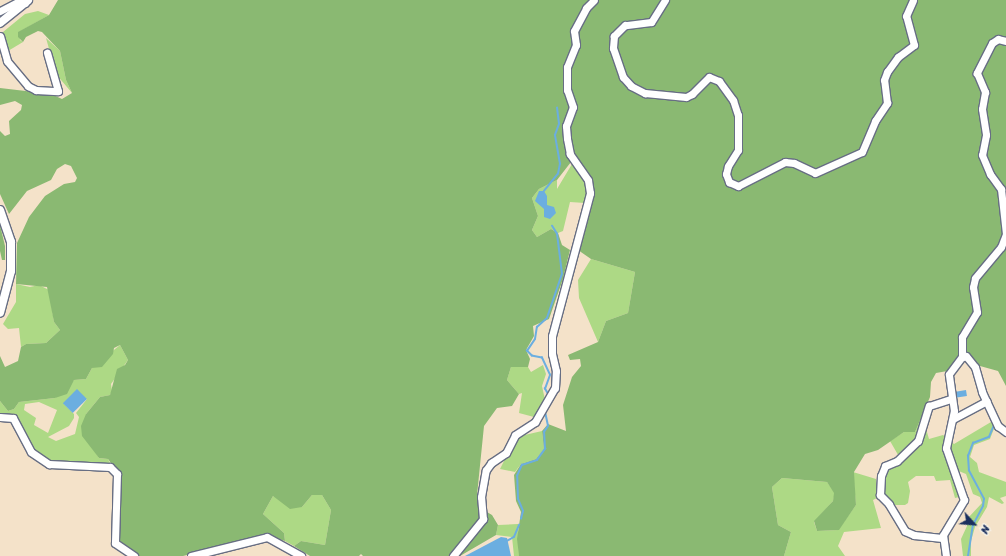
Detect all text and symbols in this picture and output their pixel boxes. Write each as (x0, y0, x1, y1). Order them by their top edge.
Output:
north arrow (954, 504, 994, 544)
text: N (975, 522, 995, 537)

